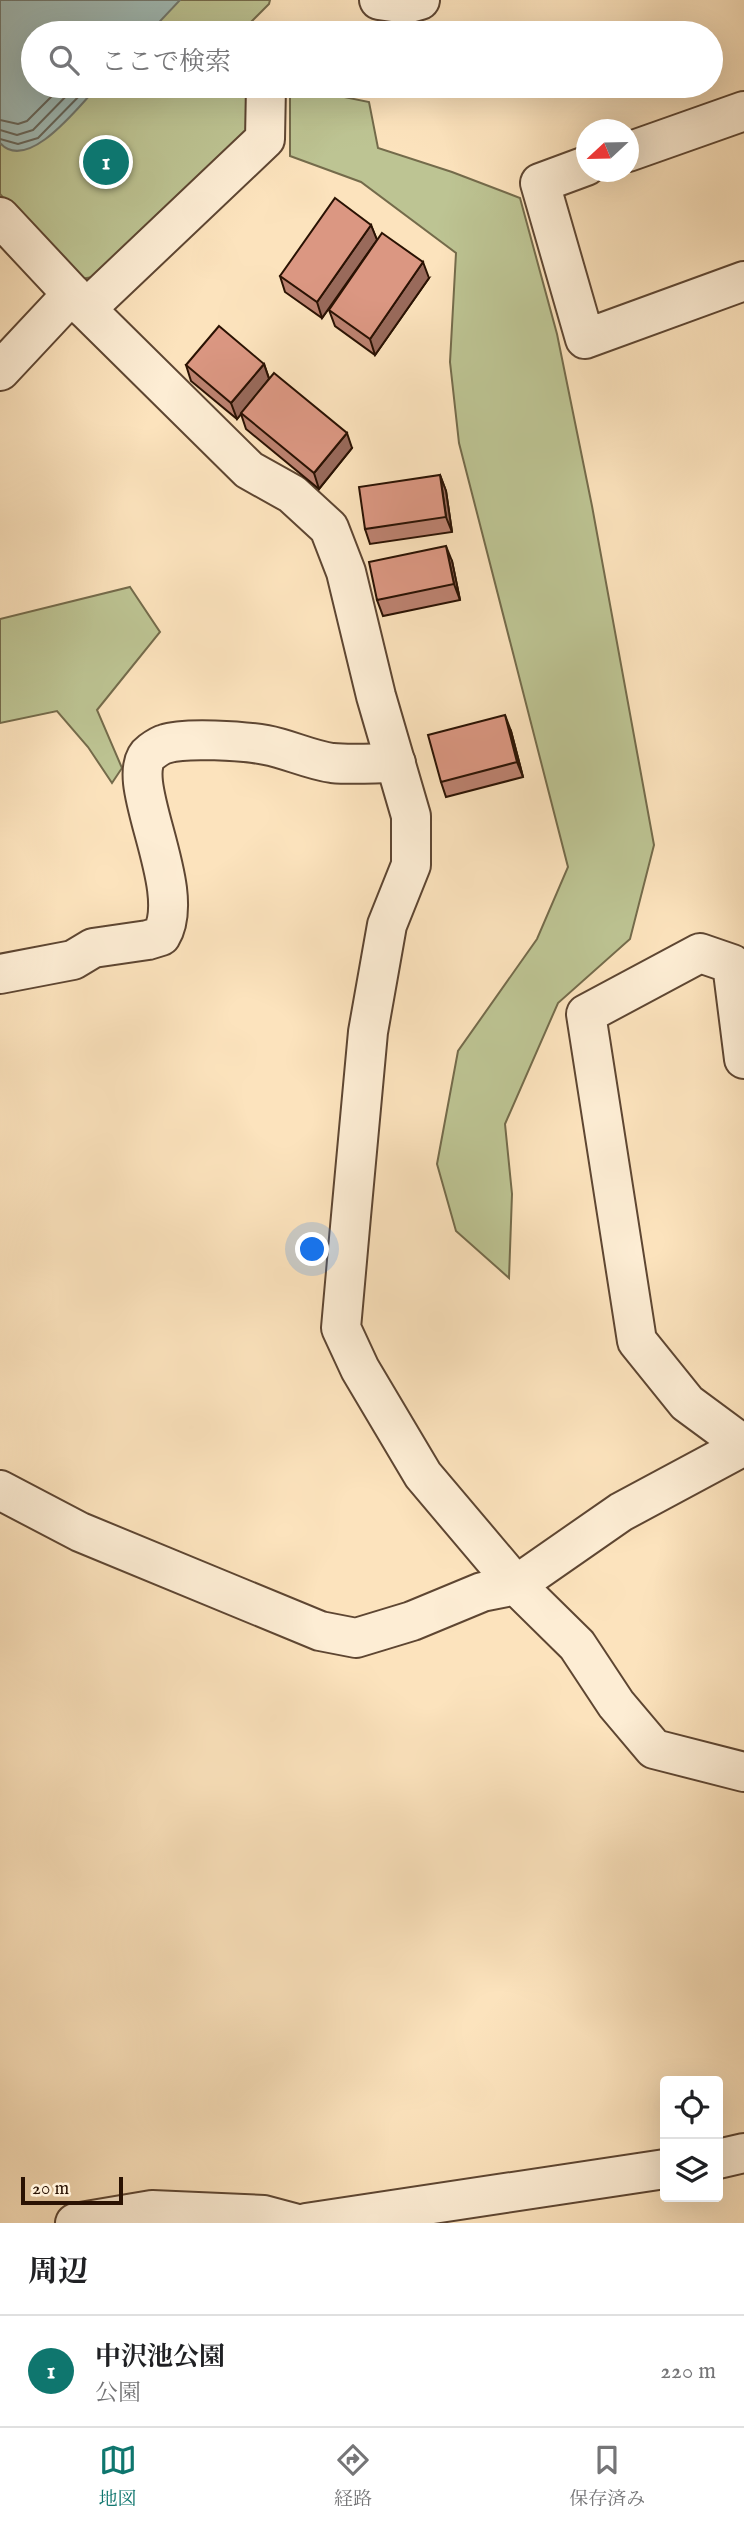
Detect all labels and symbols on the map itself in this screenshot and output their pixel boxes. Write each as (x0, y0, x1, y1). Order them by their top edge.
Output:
north arrow (576, 119, 639, 182)
pin: 1 (83, 136, 129, 188)
your location (295, 1232, 329, 1266)
scale bar (21, 2174, 122, 2206)

